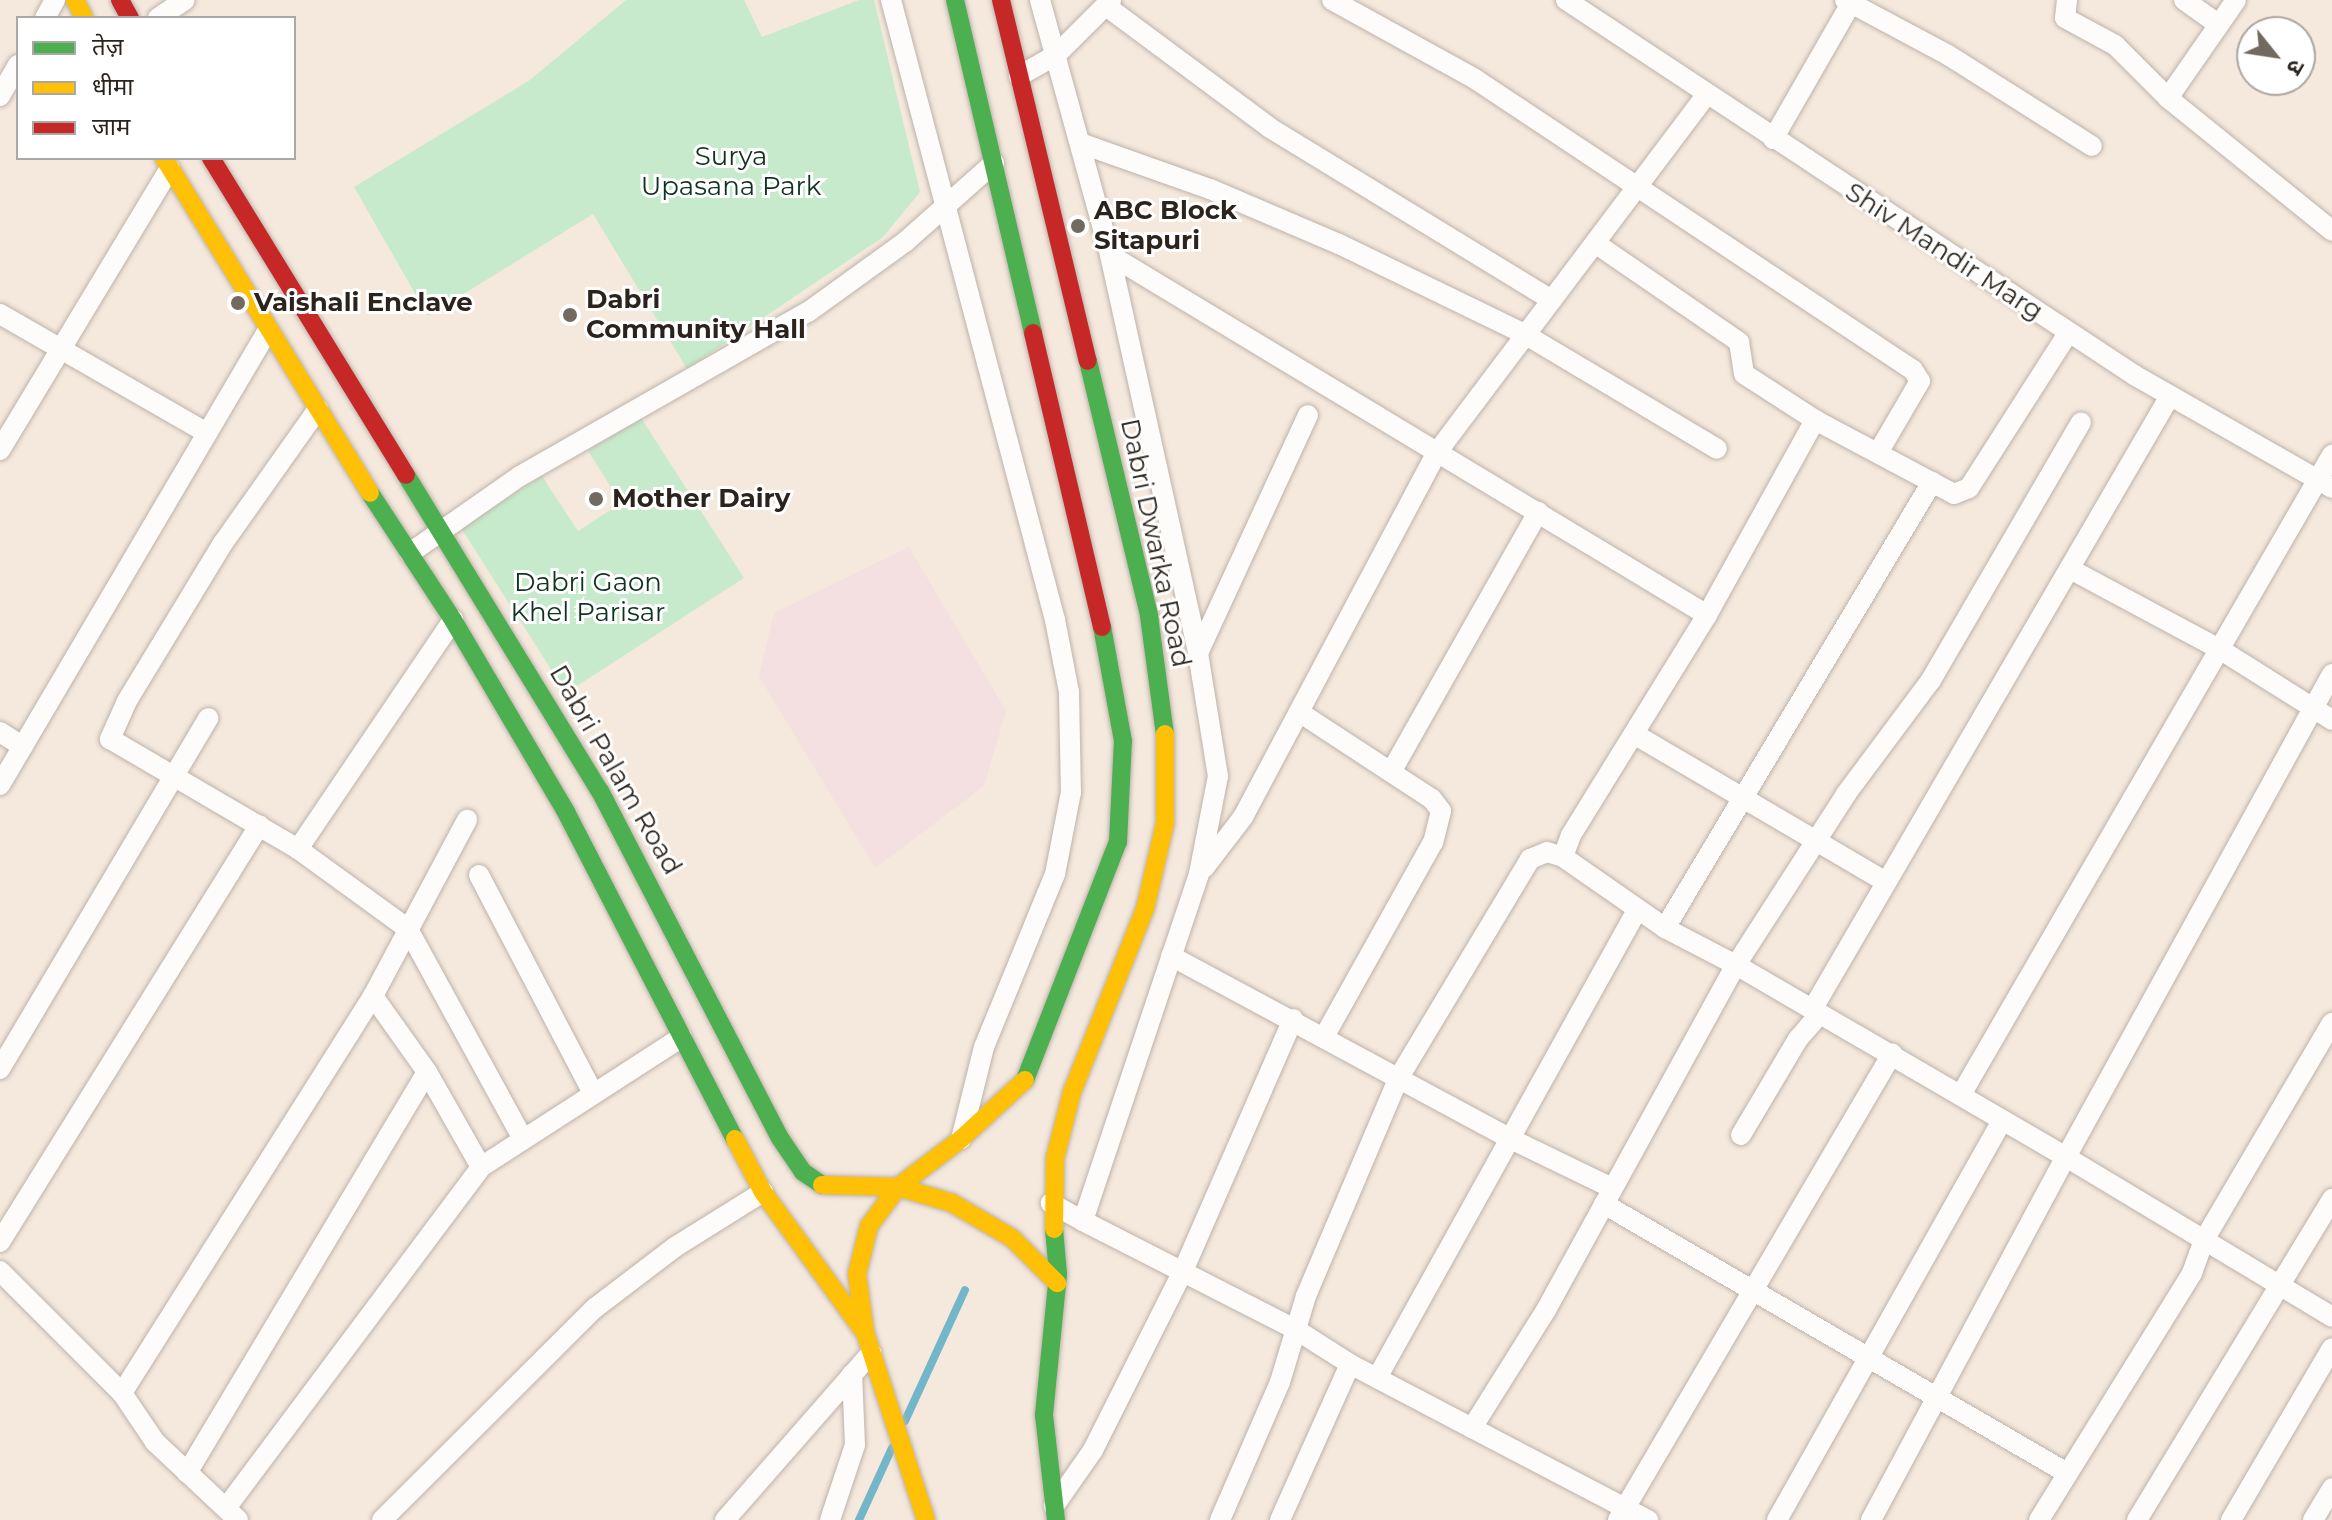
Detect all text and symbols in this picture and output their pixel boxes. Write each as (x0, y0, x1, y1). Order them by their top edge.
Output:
legend (16, 16, 296, 160)
north arrow (2236, 16, 2316, 96)
text: तेज़ (92, 32, 124, 61)
text: उ (2281, 55, 2310, 80)
text: धीमा (92, 72, 134, 101)
text: जाम (92, 112, 130, 141)
park label: Surya Upasana Park (641, 141, 821, 202)
street label: Shiv Mandir Marg (1839, 177, 2049, 327)
place label: ABC Block Sitapuri (1094, 195, 1237, 256)
marker: ABC Block Sitapuri (1069, 217, 1087, 235)
place label: Dabri Community Hall (586, 284, 806, 346)
place label: Vaishali Enclave (254, 287, 473, 319)
marker: Vaishali Enclave (229, 294, 247, 312)
marker: Dabri Community Hall (561, 306, 579, 324)
street label: Dabri Dwarka Road (1113, 416, 1197, 670)
place label: Mother Dairy (612, 483, 790, 515)
marker: Mother Dairy (587, 490, 605, 508)
park label: Dabri Gaon Khel Parisar (511, 567, 665, 628)
street label: Dabri Palam Road (542, 660, 688, 880)

